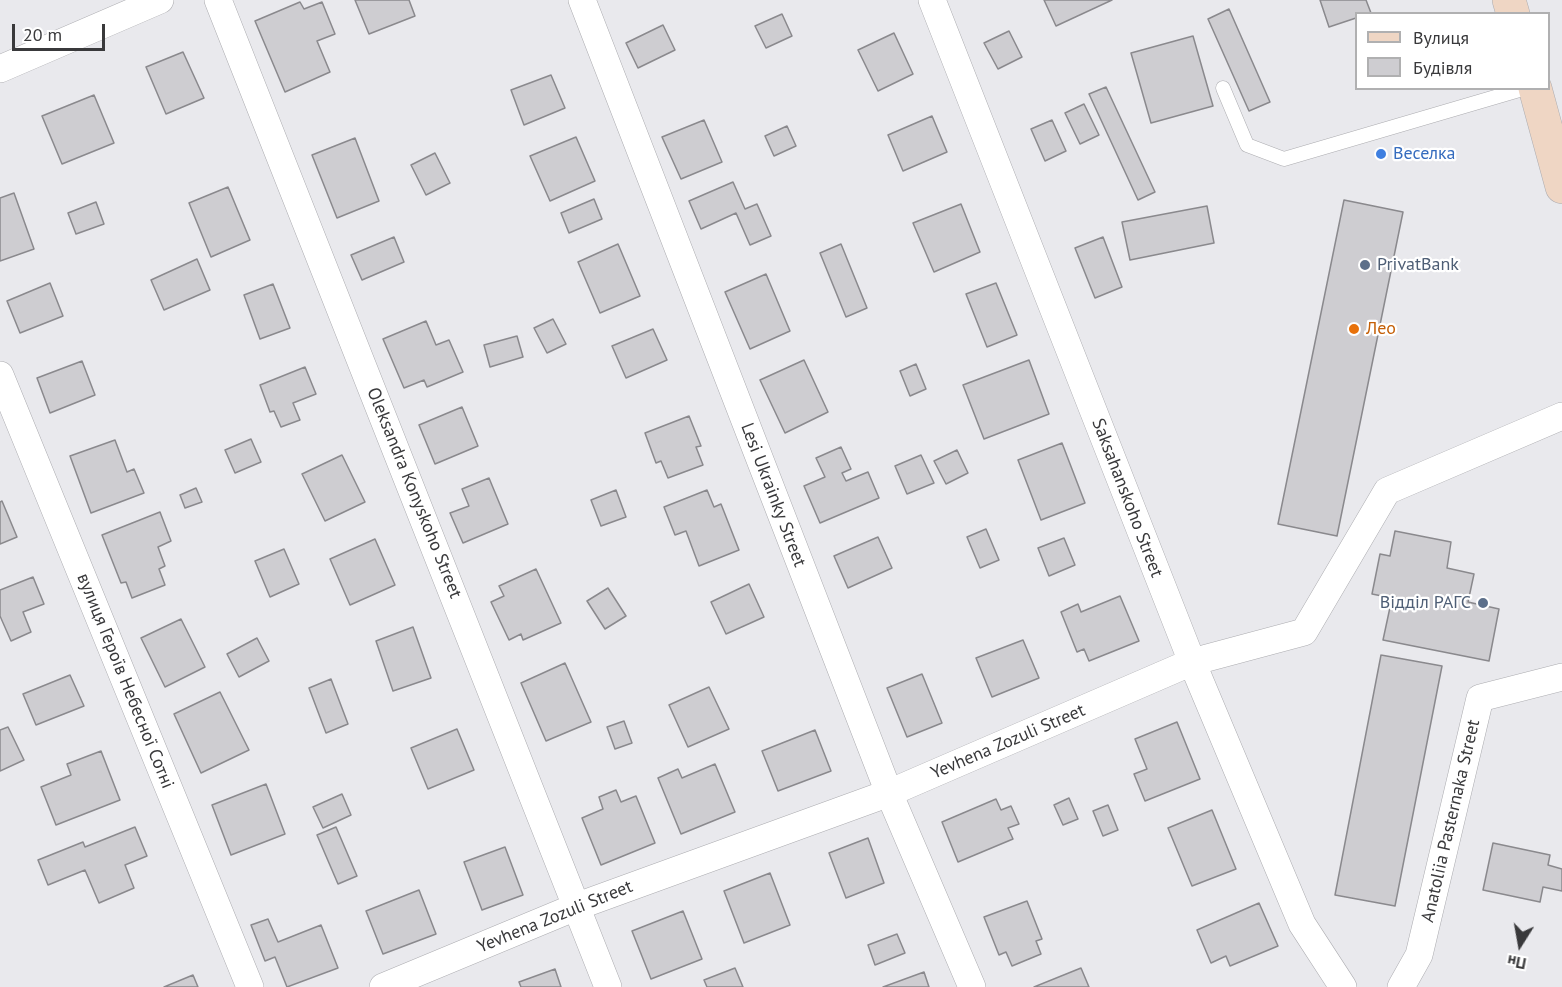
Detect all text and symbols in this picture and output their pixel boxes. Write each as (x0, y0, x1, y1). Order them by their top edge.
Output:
scale bar (15, 12, 108, 50)
legend (1355, 12, 1550, 90)
text: 20 m (23, 23, 62, 46)
text: Вулиця (1413, 26, 1469, 49)
text: Будівля (1413, 56, 1472, 79)
place label: Веселка (1393, 143, 1455, 165)
marker: Веселка (1374, 147, 1388, 161)
place label: PrivatBank (1377, 254, 1459, 276)
marker: PrivatBank (1358, 258, 1372, 272)
place label: Лео (1366, 318, 1396, 340)
marker: Лео (1347, 322, 1361, 336)
street label: Oleksandra Konyskoho Street (362, 385, 466, 601)
street label: Saksahanskoho Street (1087, 416, 1167, 580)
street label: Lesi Ukrainky Street (736, 420, 810, 570)
street label: вулиця Героїв Небесної Сотні (72, 570, 178, 792)
place label: Відділ РАГС (1380, 592, 1471, 614)
marker: Відділ РАГС (1476, 596, 1490, 610)
street label: Yevhena Zozuli Street (928, 700, 1088, 784)
street label: Anatoliia Pasternaka Street (1417, 717, 1485, 925)
street label: Yevhena Zozuli Street (474, 876, 636, 958)
north arrow (1490, 915, 1550, 975)
text: Пн (1505, 951, 1528, 974)

